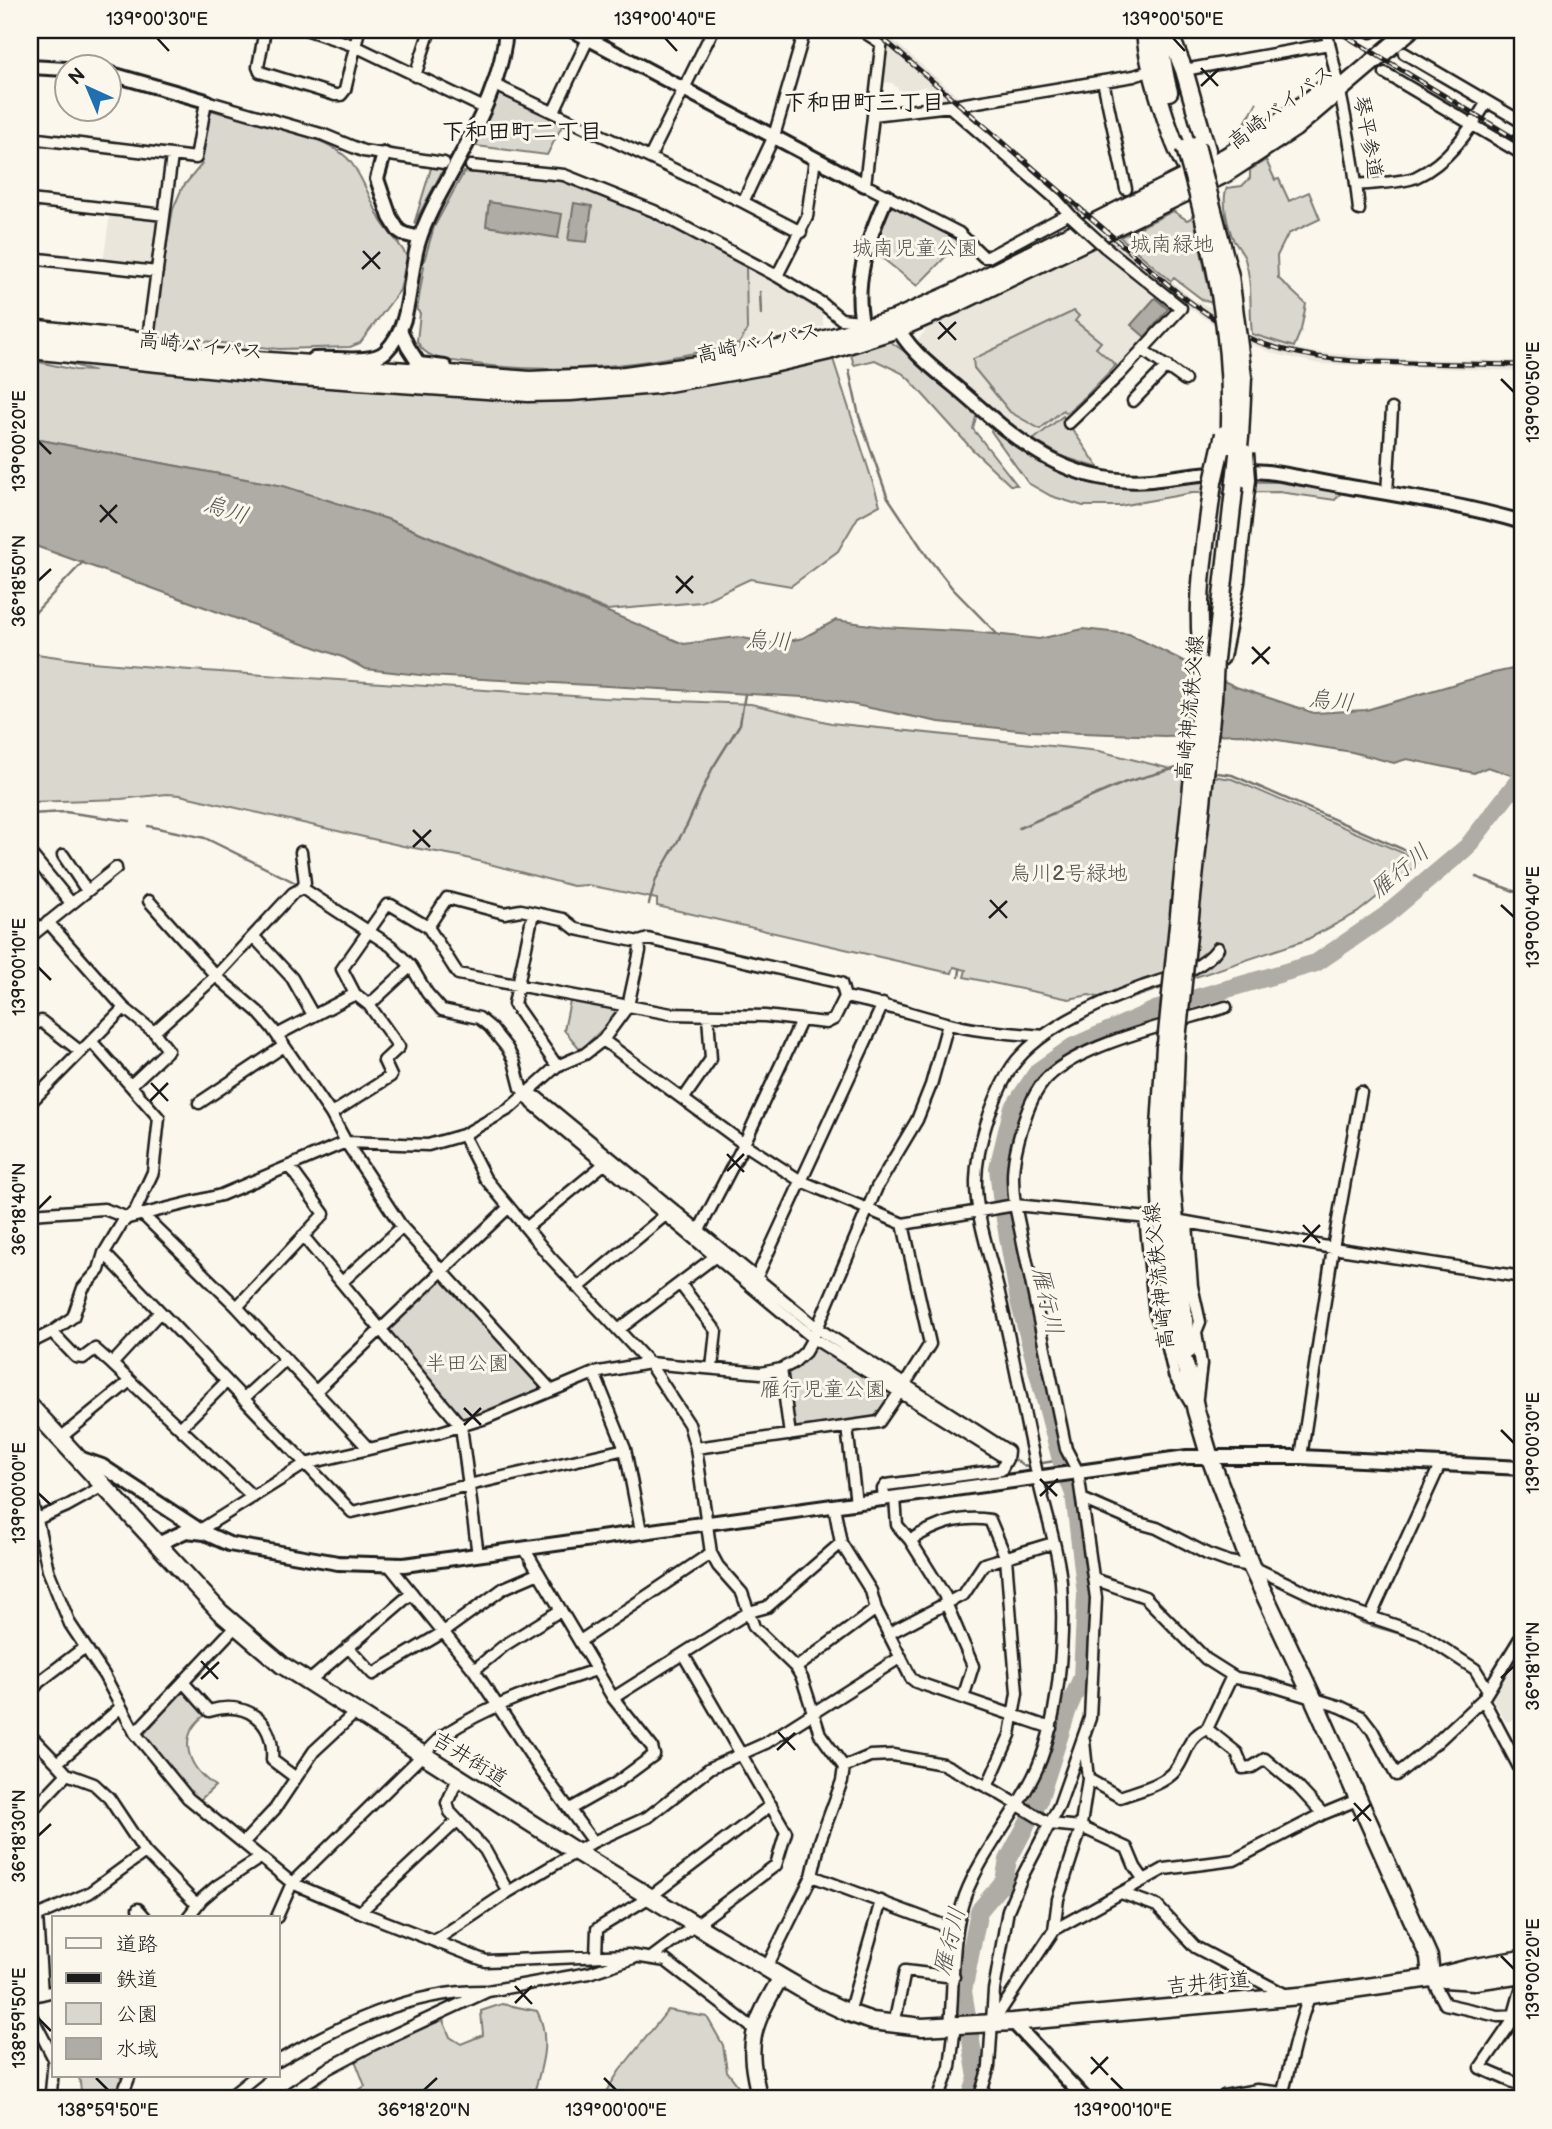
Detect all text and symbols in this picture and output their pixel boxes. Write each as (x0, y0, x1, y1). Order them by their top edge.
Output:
text: 139°00'30"E (106, 9, 208, 30)
text: 139°00'40"E (614, 9, 716, 30)
text: 139°00'50"E (1122, 9, 1224, 30)
north arrow (52, 52, 122, 122)
street label: 高崎バイパス (1223, 59, 1339, 155)
text: N (64, 64, 90, 90)
district label: 下和田町三丁目 (784, 89, 945, 117)
street label: 琴平参道 (1348, 93, 1388, 181)
district label: 下和田町二丁目 (442, 118, 603, 146)
park label: 城南緑地 (1130, 232, 1214, 257)
park label: 城南児童公園 (852, 236, 978, 261)
street label: 高崎バイパス (694, 318, 822, 368)
street label: 高崎バイパス (137, 327, 265, 365)
text: 139°00'50"E (1523, 341, 1544, 443)
text: 139°00'20"E (9, 390, 30, 492)
water label: 烏川 (200, 490, 252, 530)
text: 36°18'50"N (9, 535, 30, 627)
water label: 烏川 (744, 626, 792, 656)
street label: 高崎神流秩父線 (1171, 634, 1209, 782)
water label: 烏川 (1307, 685, 1355, 717)
water label: 雁行川 (1365, 838, 1435, 904)
park label: 烏川2号緑地 (1010, 861, 1128, 886)
text: 139°00'40"E (1523, 866, 1544, 968)
text: 139°00'10"E (9, 918, 30, 1016)
text: 36°18'40"N (9, 1162, 30, 1256)
street label: 高崎神流秩父線 (1139, 1202, 1179, 1350)
water label: 雁行川 (1026, 1264, 1068, 1338)
park label: 半田公園 (425, 1351, 509, 1376)
park label: 雁行児童公園 (760, 1377, 886, 1402)
text: 139°00'30"E (1523, 1392, 1544, 1494)
text: 139°00'00"E (9, 1442, 30, 1544)
text: 36°18'10"N (1523, 1621, 1544, 1711)
street label: 吉井街道 (428, 1726, 512, 1792)
text: 36°18'30"N (9, 1789, 30, 1883)
water label: 雁行川 (928, 1904, 972, 1978)
legend (52, 1916, 280, 2076)
text: 139°00'20"E (1523, 1918, 1544, 2020)
text: 道路 (116, 1932, 158, 1957)
text: 138°59'50"E (9, 1967, 30, 2069)
text: 鉄道 (116, 1967, 158, 1992)
street label: 吉井街道 (1165, 1967, 1251, 1999)
text: 公園 (116, 2002, 158, 2027)
text: 水域 (116, 2037, 158, 2062)
text: 138°59'50"E (57, 2100, 159, 2121)
text: 36°18'20"N (378, 2100, 470, 2121)
text: 139°00'00"E (565, 2100, 667, 2121)
text: 139°00'10"E (1074, 2100, 1172, 2121)

